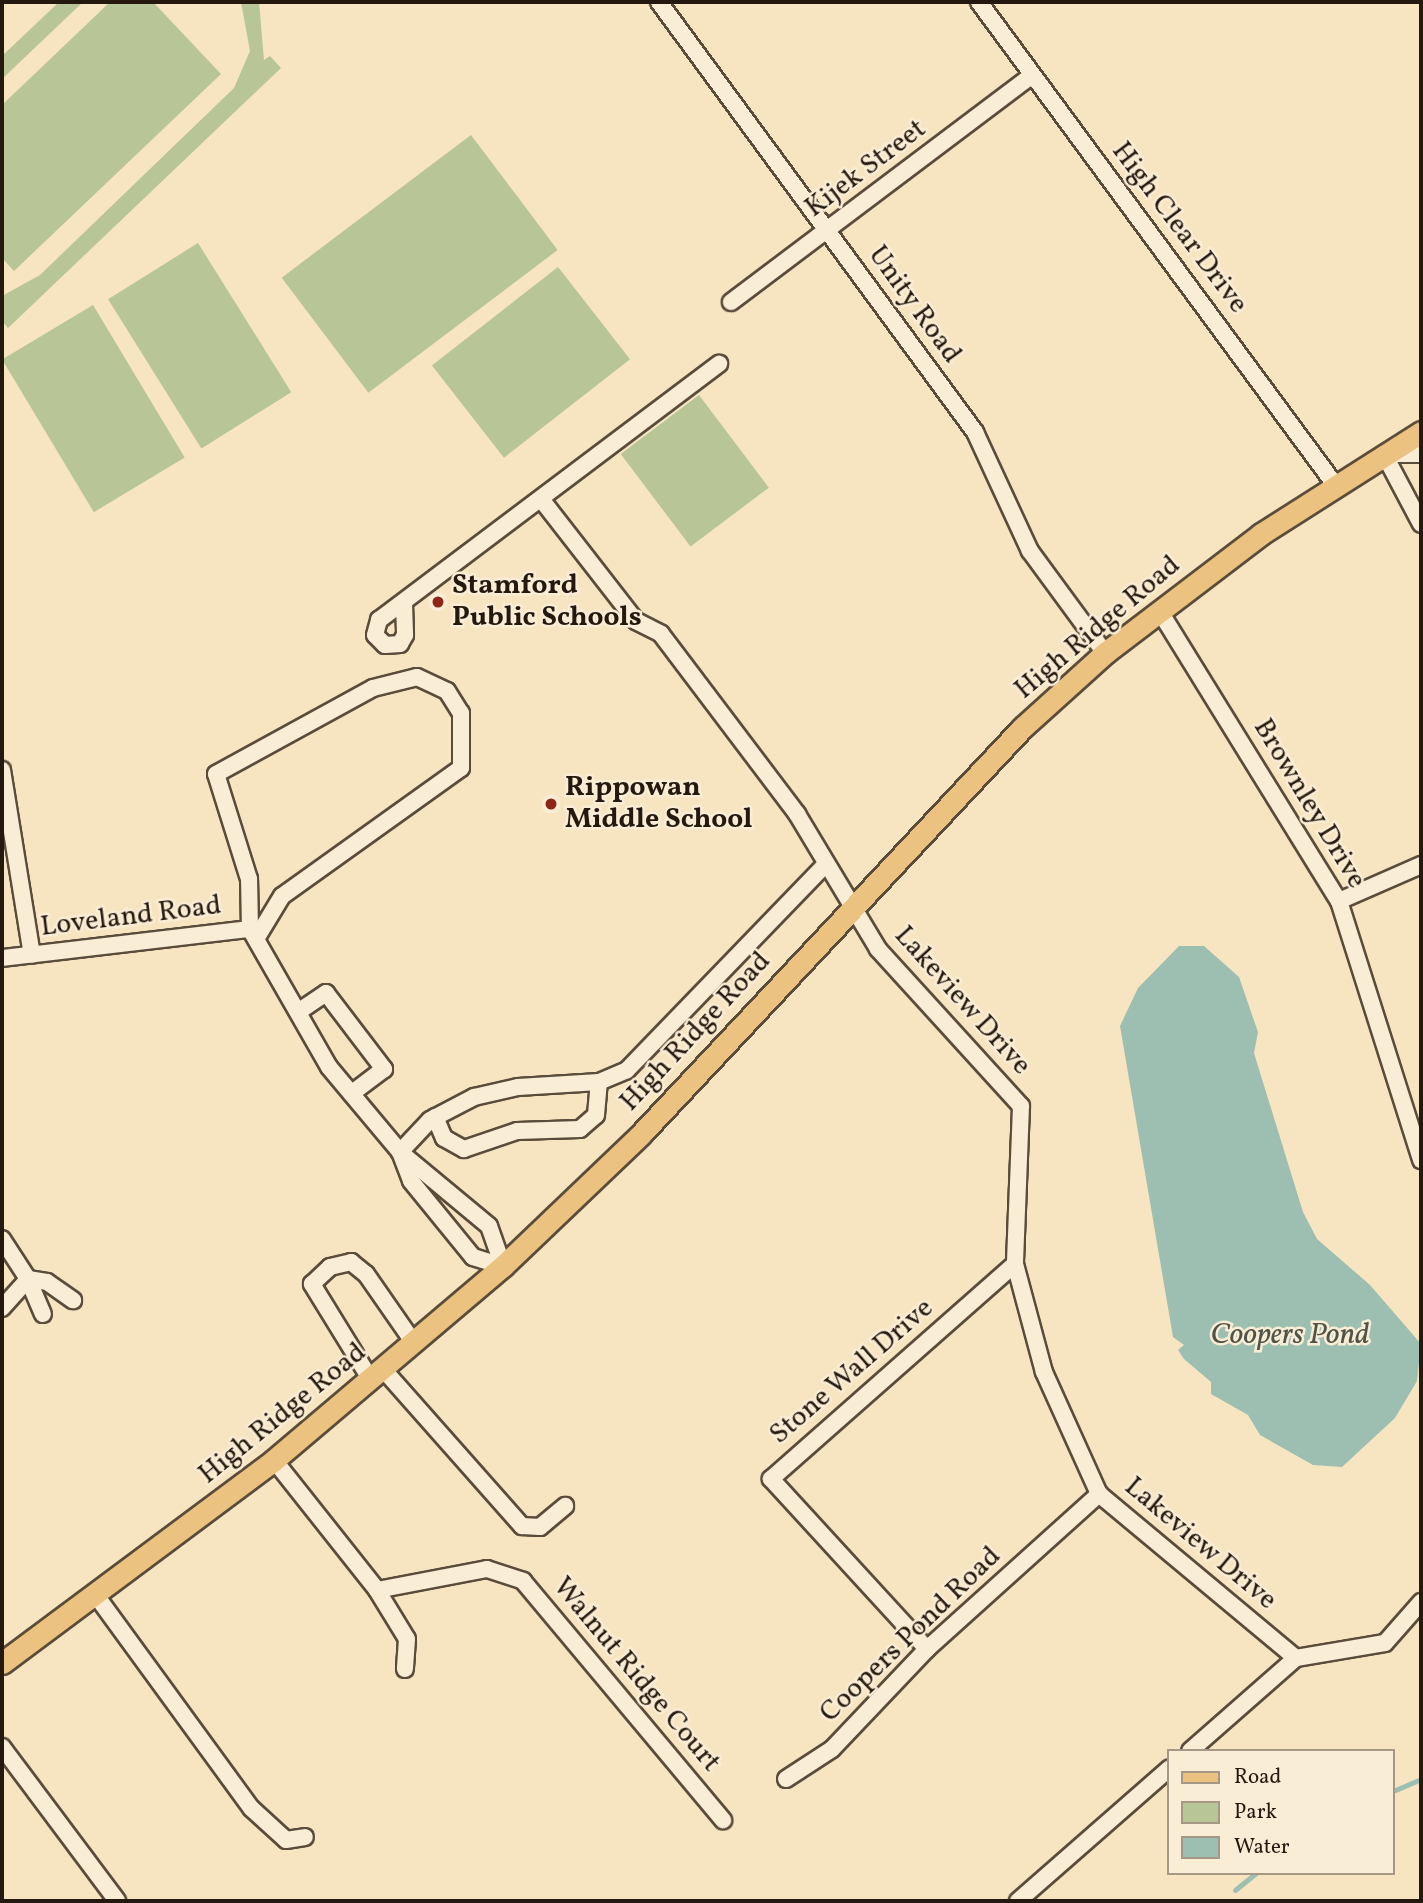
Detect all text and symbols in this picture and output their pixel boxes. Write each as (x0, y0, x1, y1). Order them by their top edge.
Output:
street label: Kijek Street (799, 113, 933, 225)
street label: High Clear Drive (1104, 136, 1254, 320)
street label: Unity Road (860, 239, 968, 371)
street label: High Ridge Road (1008, 549, 1188, 707)
place label: Stamford Public Schools (452, 569, 642, 635)
marker: Stamford Public Schools (430, 594, 446, 610)
street label: Brownley Drive (1245, 713, 1373, 895)
place label: Rippowan Middle School (565, 771, 753, 837)
marker: Rippowan Middle School (543, 796, 559, 812)
street label: Loveland Road (39, 889, 223, 945)
street label: Lakeview Drive (886, 919, 1038, 1083)
street label: High Ridge Road (614, 945, 778, 1119)
street label: Stone Wall Drive (763, 1292, 941, 1452)
water label: Coopers Pond (1210, 1317, 1370, 1353)
street label: High Ridge Road (192, 1336, 374, 1492)
street label: Lakeview Drive (1117, 1470, 1283, 1618)
street label: Coopers Pond Road (813, 1540, 1009, 1730)
street label: Walnut Ridge Court (545, 1571, 727, 1779)
legend (1168, 1749, 1395, 1875)
text: Road (1234, 1763, 1281, 1792)
text: Park (1234, 1798, 1277, 1827)
text: Water (1234, 1833, 1290, 1862)

